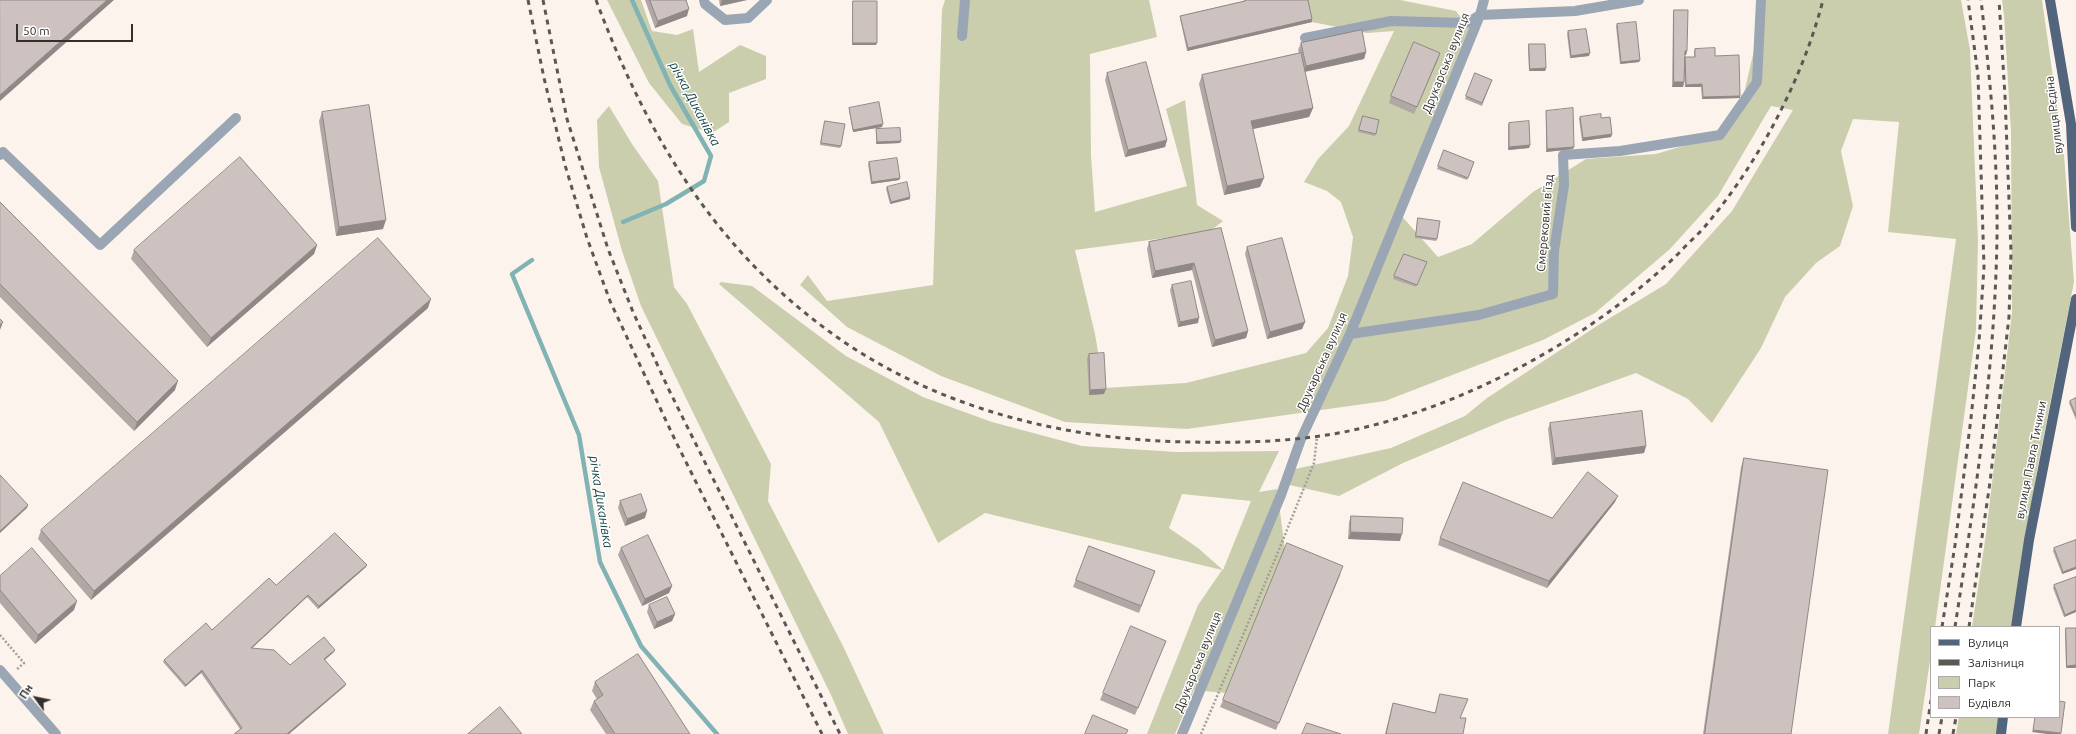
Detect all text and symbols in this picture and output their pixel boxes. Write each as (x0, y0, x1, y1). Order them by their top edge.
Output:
street label: Друкарська вулиця (1419, 11, 1473, 115)
scale bar (18, 16, 135, 42)
text: 50 m (23, 24, 50, 37)
water label: річка Диканівка (666, 59, 724, 149)
street label: вулиця Рєдіна (2042, 75, 2066, 155)
street label: Смерековий в'їзд (1534, 174, 1556, 272)
street label: Друкарська вулиця (1294, 310, 1350, 414)
street label: вулиця Павла Тичини (2012, 400, 2050, 520)
water label: річка Диканівка (586, 455, 616, 549)
street label: Друкарська вулиця (1171, 610, 1225, 714)
legend (1930, 626, 2060, 718)
text: Вулиця (1968, 636, 2009, 649)
text: Залізниця (1968, 656, 2024, 669)
text: Парк (1968, 676, 1996, 689)
north arrow (16, 678, 56, 718)
text: Пн (17, 682, 35, 701)
text: Будівля (1968, 696, 2011, 709)

